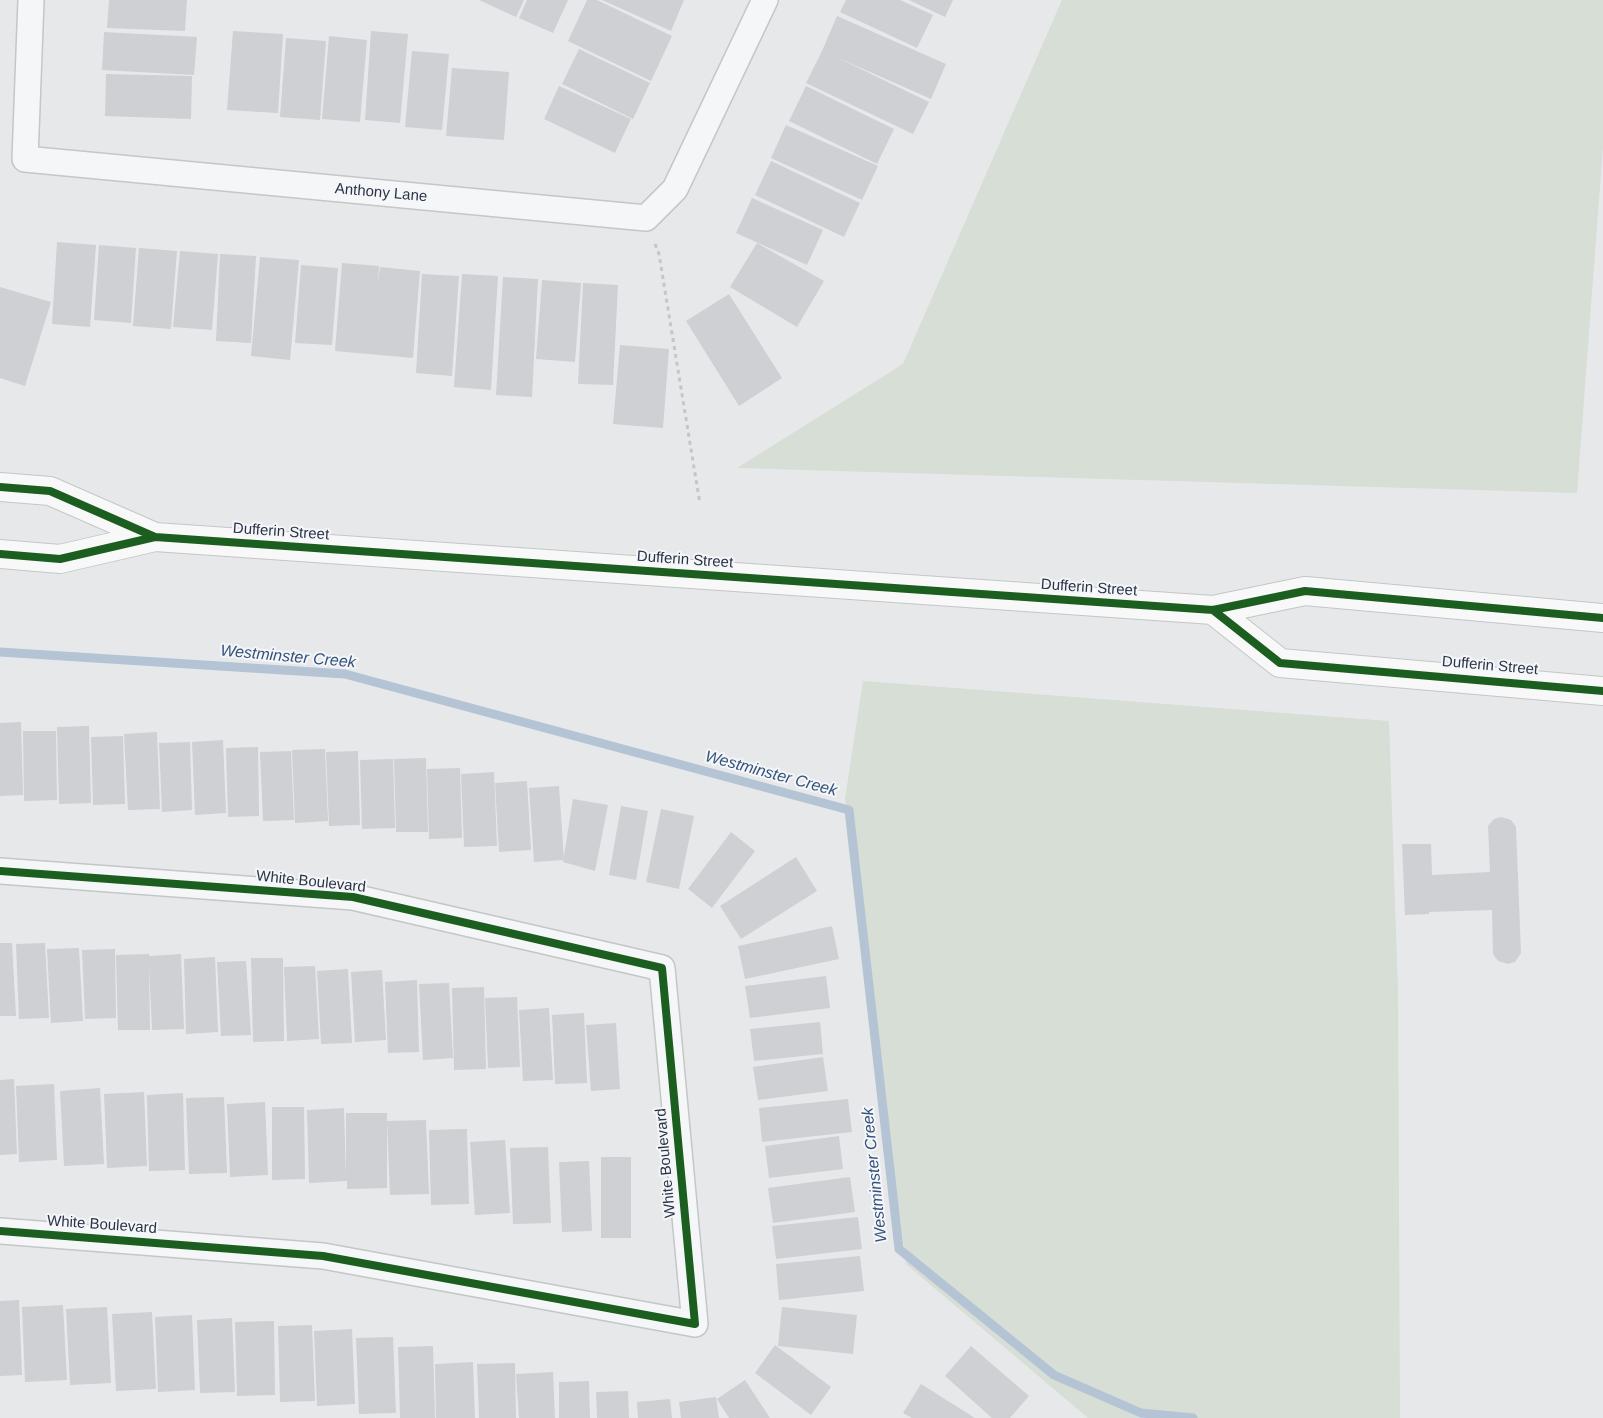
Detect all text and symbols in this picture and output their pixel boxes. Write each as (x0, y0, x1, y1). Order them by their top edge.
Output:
street label: Anthony Lane (334, 180, 428, 206)
street label: Dufferin Street (232, 520, 330, 544)
street label: Dufferin Street (636, 548, 734, 572)
street label: Dufferin Street (1040, 576, 1138, 600)
water label: Westminster Creek (220, 642, 356, 672)
street label: Dufferin Street (1441, 653, 1539, 679)
water label: Westminster Creek (703, 747, 839, 801)
street label: White Boulevard (255, 867, 367, 897)
street label: White Boulevard (652, 1107, 680, 1219)
water label: Westminster Creek (858, 1107, 892, 1243)
street label: White Boulevard (46, 1212, 158, 1238)

